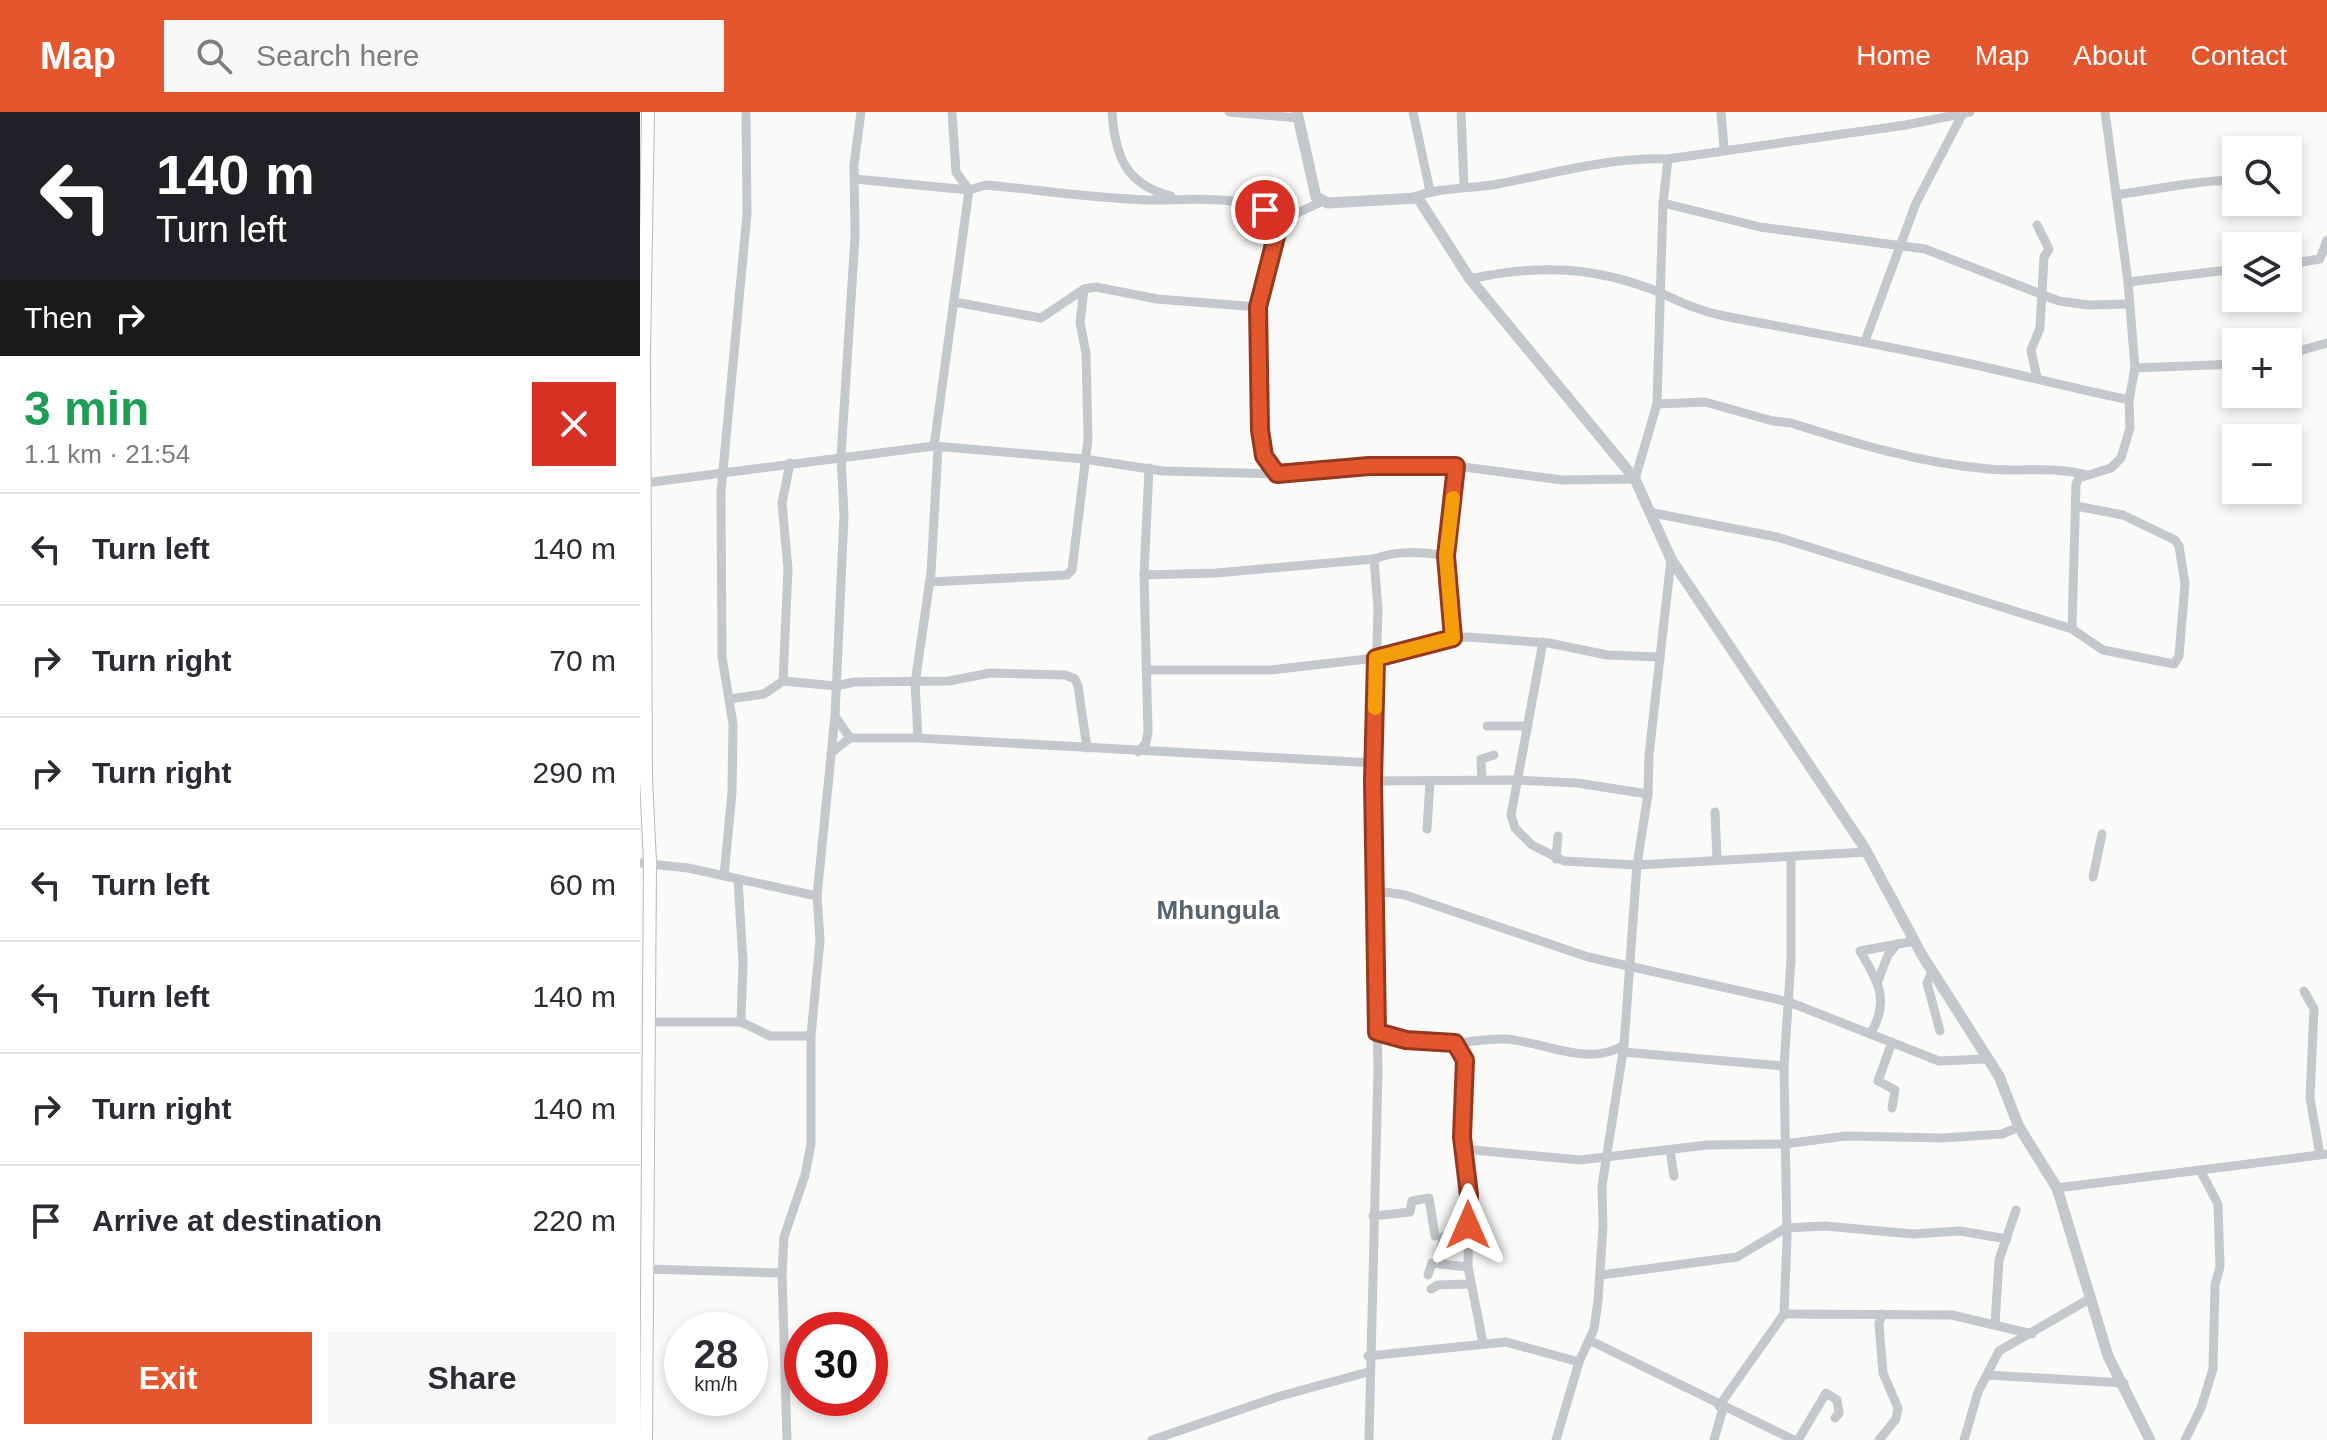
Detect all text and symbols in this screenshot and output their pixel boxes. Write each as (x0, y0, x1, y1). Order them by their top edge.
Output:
search box (164, 20, 724, 92)
icon: search (192, 34, 236, 78)
text: Map (40, 35, 116, 77)
text: Search here (256, 39, 419, 72)
text: Home (1856, 40, 1931, 71)
text: Map (1975, 40, 2029, 71)
text: About (2073, 40, 2147, 71)
text: Contact (2191, 40, 2287, 71)
map controls (2222, 136, 2302, 504)
button: search (2222, 136, 2302, 216)
text: 140 m (156, 143, 315, 206)
icon: left (24, 144, 128, 248)
pin (1231, 176, 1299, 244)
icon: arrive (1243, 188, 1287, 232)
text: Turn left (156, 209, 287, 250)
button: layers (2222, 232, 2302, 312)
icon: right (108, 296, 152, 340)
text: Then (24, 301, 92, 334)
button: + (2222, 328, 2302, 408)
text: 3 min (24, 382, 149, 435)
button: close (532, 382, 616, 466)
button: − (2222, 424, 2302, 504)
text: 1.1 km · 21:54 (24, 439, 190, 469)
icon: left (24, 527, 68, 571)
text: Turn left (92, 532, 210, 565)
text: 140 m (533, 532, 616, 565)
icon: right (24, 639, 68, 683)
text: Turn right (92, 644, 231, 677)
text: 70 m (549, 644, 616, 677)
icon: right (24, 751, 68, 795)
text: Turn right (92, 756, 231, 789)
text: 290 m (533, 756, 616, 789)
icon: left (24, 863, 68, 907)
text: Turn left (92, 868, 210, 901)
text: 60 m (549, 868, 616, 901)
district label: Mhungula (1157, 895, 1280, 925)
icon: left (24, 975, 68, 1019)
text: Turn left (92, 980, 210, 1013)
text: 140 m (533, 980, 616, 1013)
icon: right (24, 1087, 68, 1131)
text: Turn right (92, 1092, 231, 1125)
text: 140 m (533, 1092, 616, 1125)
position arrow (1426, 1183, 1510, 1267)
icon: arrive (24, 1199, 68, 1243)
text: Arrive at destination (92, 1204, 382, 1237)
text: 220 m (533, 1204, 616, 1237)
speed limit sign: 30 (784, 1312, 888, 1416)
button: Exit (24, 1332, 312, 1424)
button: Share (328, 1332, 616, 1424)
text: 28 (694, 1332, 738, 1376)
text: km/h (694, 1373, 738, 1395)

